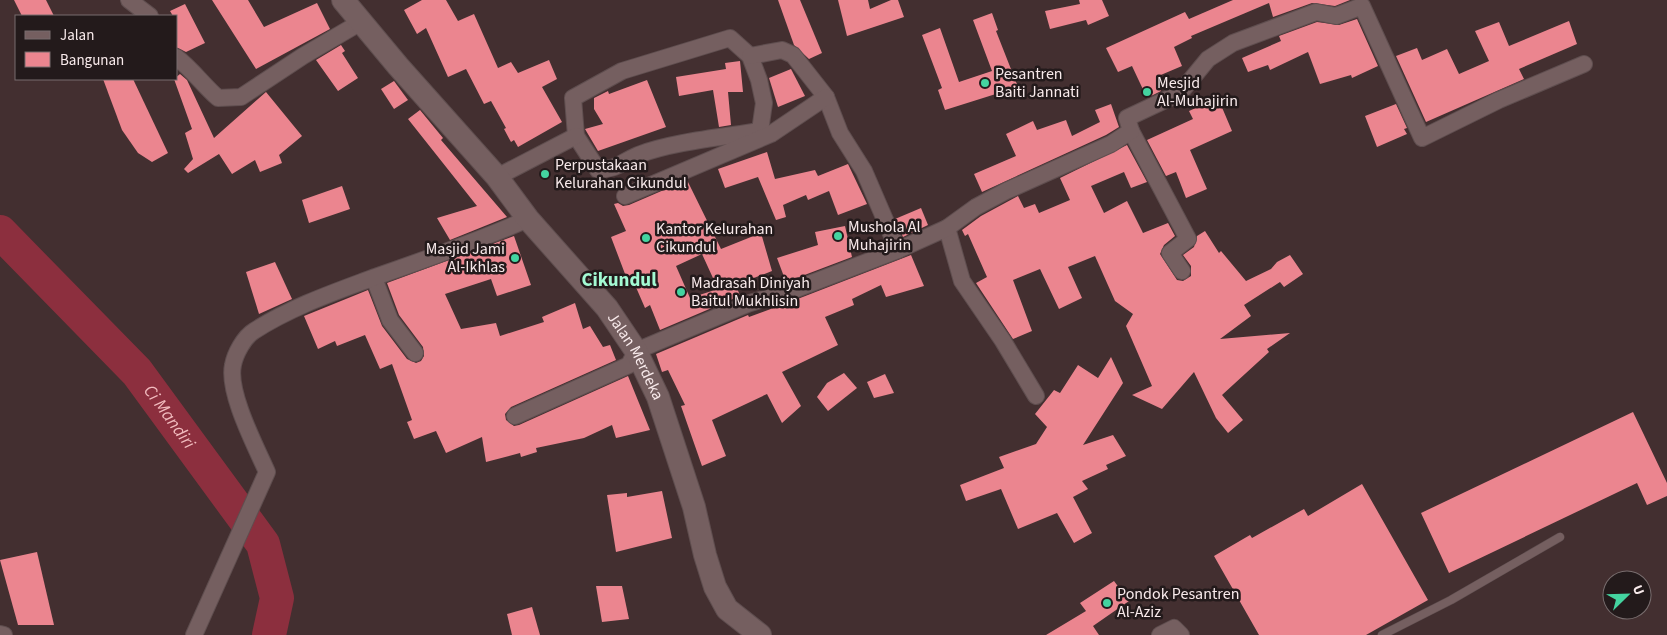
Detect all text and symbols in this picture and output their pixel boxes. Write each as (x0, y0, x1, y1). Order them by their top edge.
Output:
legend (15, 15, 178, 80)
text: Jalan (60, 25, 94, 46)
text: Bangunan (60, 50, 124, 71)
place label: Pesantren Baiti Jannati (995, 63, 1079, 103)
place label: Mesjid Al-Muhajirin (1157, 72, 1238, 112)
marker: Pesantren Baiti Jannati (979, 77, 991, 89)
marker: Mesjid Al-Muhajirin (1141, 86, 1153, 98)
place label: Perpustakaan Kelurahan Cikundul (555, 154, 687, 194)
marker: Perpustakaan Kelurahan Cikundul (539, 168, 551, 180)
place label: Mushola Al Muhajirin (848, 216, 921, 256)
place label: Kantor Kelurahan Cikundul (656, 218, 773, 258)
marker: Mushola Al Muhajirin (832, 230, 844, 242)
marker: Kantor Kelurahan Cikundul (640, 232, 652, 244)
place label: Masjid Jami Al-Ikhlas (426, 238, 505, 278)
marker: Masjid Jami Al-Ikhlas (509, 252, 521, 264)
district label: Cikundul (581, 267, 657, 294)
place label: Madrasah Diniyah Baitul Mukhlisin (691, 272, 810, 312)
marker: Madrasah Diniyah Baitul Mukhlisin (675, 286, 687, 298)
street label: Jalan Merdeka (602, 308, 669, 404)
water label: Ci Mandiri (138, 379, 202, 454)
north arrow (1602, 570, 1652, 620)
text: U (1627, 582, 1649, 599)
place label: Pondok Pesantren Al-Aziz (1117, 583, 1239, 623)
marker: Pondok Pesantren Al-Aziz (1101, 597, 1113, 609)

